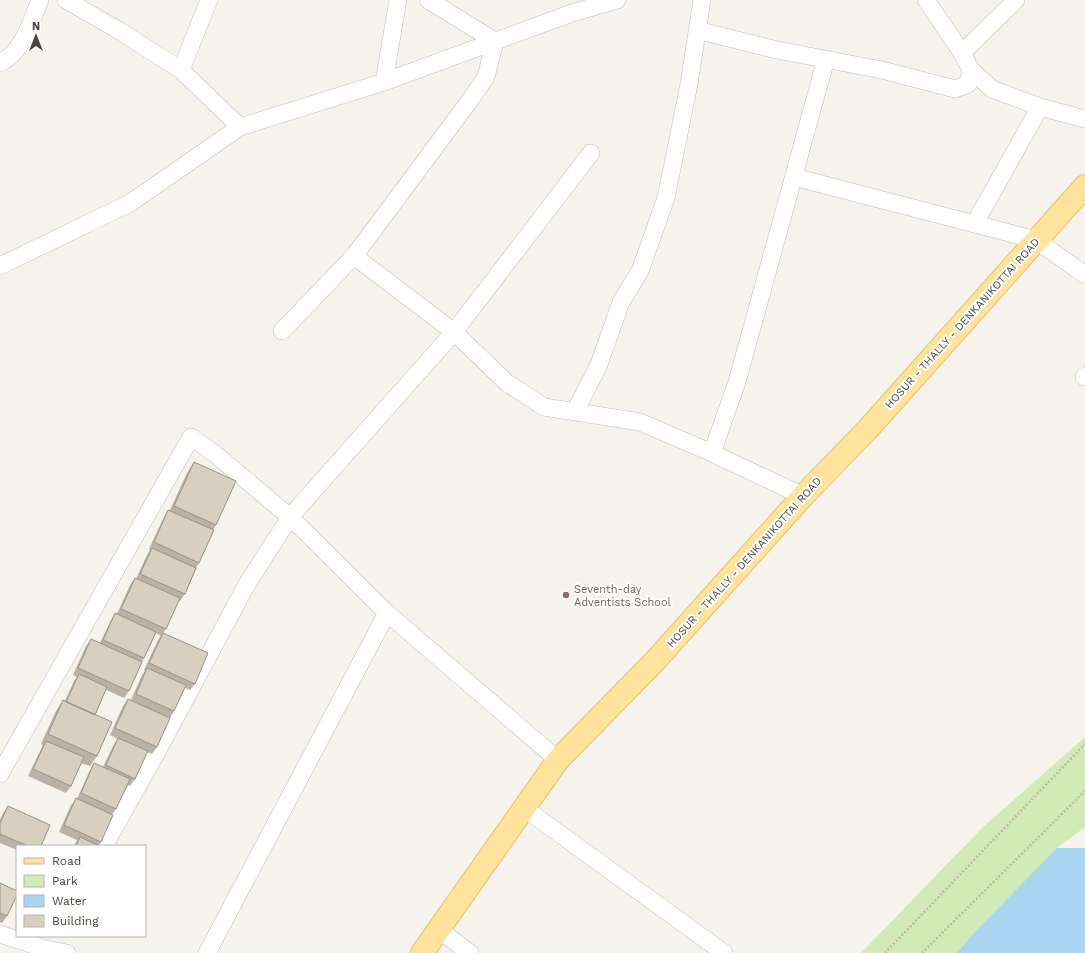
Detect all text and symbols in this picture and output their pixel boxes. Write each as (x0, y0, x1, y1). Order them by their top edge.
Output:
north arrow (16, 16, 56, 56)
text: N (32, 20, 40, 33)
street label: HOSUR - THALLY - DENKANIKOTTAI ROAD (882, 235, 1042, 411)
street label: HOSUR - THALLY - DENKANIKOTTAI ROAD (664, 474, 824, 650)
place label: Seventh-day Adventists School (574, 583, 672, 609)
marker: Seventh-day Adventists School (561, 590, 571, 600)
legend (16, 845, 146, 937)
text: Road (52, 854, 81, 868)
text: Park (52, 874, 78, 888)
text: Water (52, 894, 87, 908)
text: Building (52, 914, 99, 928)

